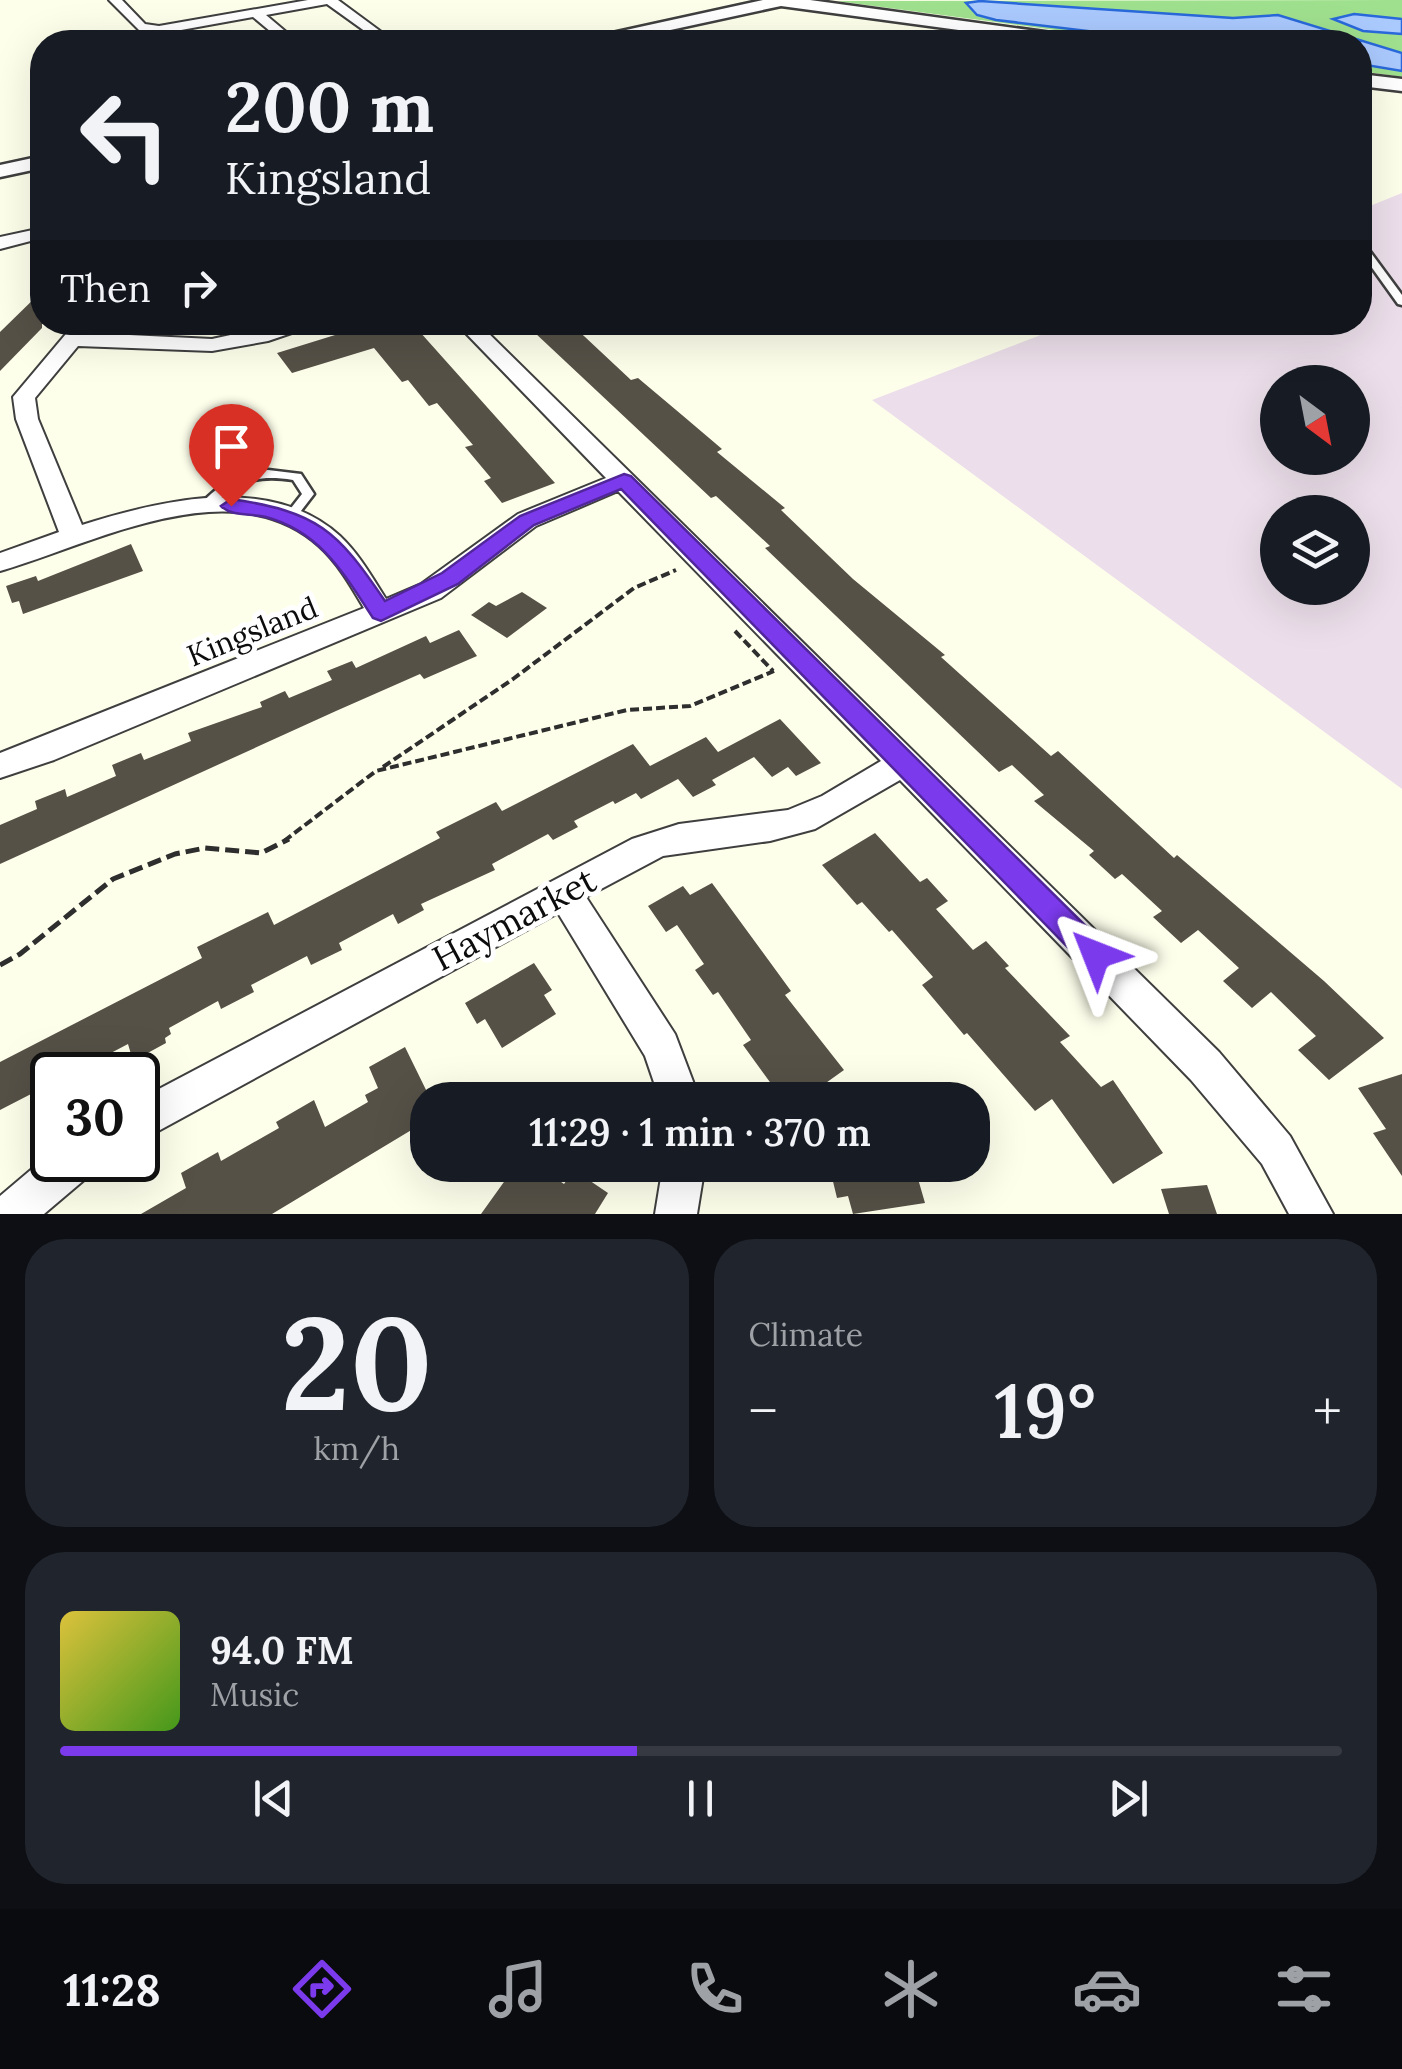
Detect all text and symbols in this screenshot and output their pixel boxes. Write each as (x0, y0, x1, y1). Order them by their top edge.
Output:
text: 200 m (225, 62, 434, 151)
icon: left (60, 70, 190, 200)
text: Kingsland (225, 149, 431, 206)
icon: right (171, 260, 226, 315)
text: Then (60, 264, 151, 312)
north arrow (1260, 365, 1370, 475)
map controls (1260, 365, 1370, 605)
pin (189, 404, 274, 507)
icon: arrive (204, 419, 259, 474)
button: layers (1260, 495, 1370, 605)
street label: Kingsland (181, 588, 323, 675)
street label: Haymarket (425, 857, 604, 981)
position arrow (1044, 903, 1148, 1007)
speed limit sign: 30 (30, 1052, 160, 1182)
text: 11:29 · 1 min · 370 m (529, 1108, 871, 1156)
text: 20 (281, 1279, 433, 1446)
text: Climate (749, 1314, 863, 1355)
text: 19° (994, 1363, 1096, 1459)
text: − (749, 1376, 778, 1446)
text: + (1313, 1376, 1342, 1446)
text: km/h (314, 1428, 400, 1469)
text: 94.0 FM (210, 1626, 354, 1674)
text: Music (210, 1674, 299, 1715)
icon: previous (246, 1771, 301, 1826)
icon: pause (673, 1771, 728, 1826)
icon: next (1101, 1771, 1156, 1826)
icon: directions (287, 1954, 357, 2024)
icon: music (483, 1954, 553, 2024)
icon: phone (680, 1954, 750, 2024)
icon: climate (876, 1954, 946, 2024)
icon: car (1072, 1954, 1142, 2024)
icon: filters (1269, 1954, 1339, 2024)
text: 11:28 (63, 1961, 161, 2018)

